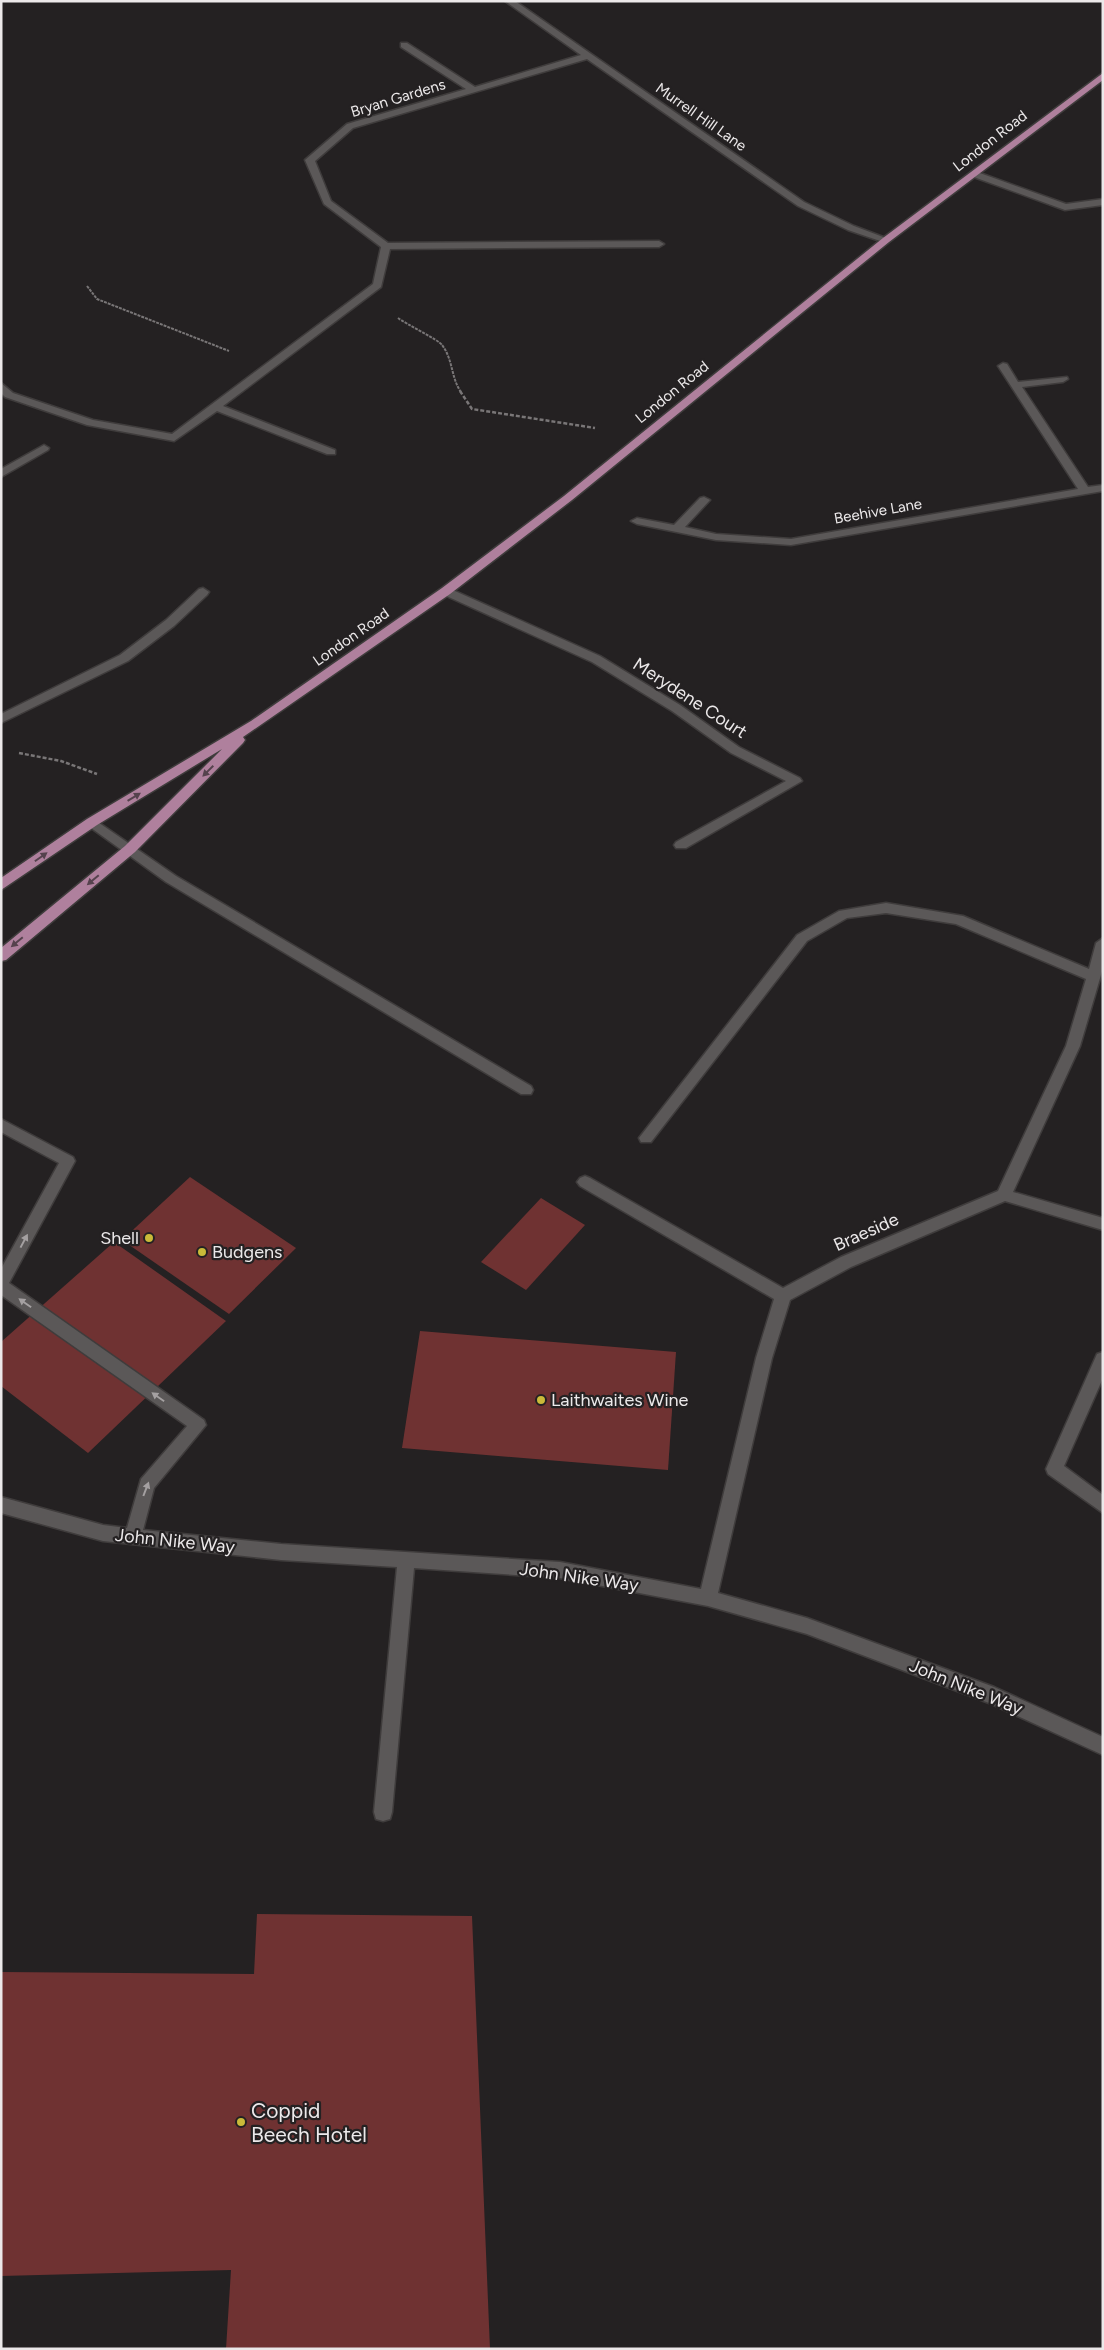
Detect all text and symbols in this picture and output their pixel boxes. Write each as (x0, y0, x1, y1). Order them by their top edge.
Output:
street label: Bryan Gardens (348, 75, 448, 121)
street label: Murrell Hill Lane (652, 79, 750, 155)
street label: London Road (949, 107, 1031, 175)
street label: London Road (632, 357, 712, 427)
street label: Beehive Lane (833, 494, 923, 528)
street label: London Road (309, 604, 393, 670)
street label: Merydene Court (629, 653, 751, 743)
one-way arrow (202, 765, 214, 777)
one-way arrow (127, 792, 140, 801)
one-way arrow (34, 852, 48, 862)
one-way arrow (87, 874, 100, 885)
one-way arrow (11, 937, 24, 948)
street label: Braeside (830, 1208, 902, 1256)
place label: Shell (100, 1227, 139, 1249)
marker: Shell (143, 1232, 155, 1244)
one-way arrow (20, 1235, 29, 1248)
place label: Budgens (212, 1241, 282, 1263)
marker: Budgens (196, 1246, 208, 1258)
one-way arrow (18, 1298, 32, 1308)
place label: Laithwaites Wine (551, 1389, 689, 1411)
one-way arrow (151, 1392, 165, 1402)
marker: Laithwaites Wine (535, 1394, 547, 1406)
one-way arrow (142, 1481, 150, 1496)
street label: John Nike Way (114, 1524, 236, 1558)
street label: John Nike Way (518, 1558, 641, 1596)
street label: John Nike Way (906, 1654, 1026, 1720)
place label: Coppid Beech Hotel (251, 2098, 367, 2147)
marker: Coppid Beech Hotel (235, 2116, 247, 2128)

